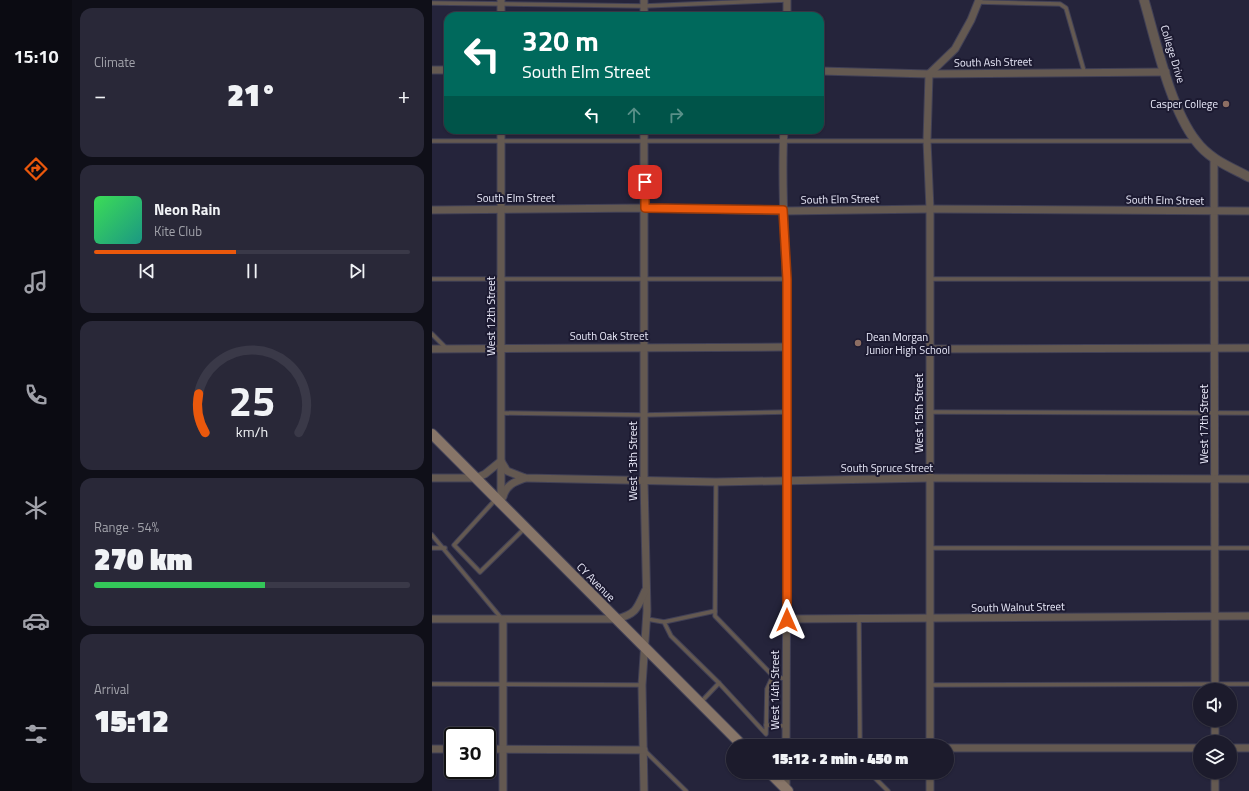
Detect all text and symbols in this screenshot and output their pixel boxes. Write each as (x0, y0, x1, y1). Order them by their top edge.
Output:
text: 320 m (522, 19, 599, 62)
street label: College Drive (1157, 23, 1190, 85)
icon: left (456, 28, 508, 80)
text: 15:10 (14, 43, 58, 70)
text: Climate (94, 52, 135, 72)
street label: South Ash Street (954, 53, 1032, 71)
text: South Elm Street (522, 58, 650, 85)
text: 21° (227, 72, 277, 118)
text: − (94, 78, 106, 112)
text: + (398, 78, 410, 112)
place label: Casper College (1150, 96, 1218, 112)
marker: Casper College (1221, 99, 1231, 109)
icon: left (581, 104, 603, 126)
icon: ahead (623, 104, 645, 126)
icon: right (665, 104, 687, 126)
icon: directions (22, 155, 50, 183)
pin (628, 165, 662, 199)
icon: arrive (634, 171, 656, 193)
street label: South Elm Street (477, 190, 555, 206)
street label: South Elm Street (801, 190, 879, 208)
street label: South Elm Street (1126, 191, 1204, 209)
text: Neon Rain (154, 198, 221, 221)
text: Kite Club (154, 221, 202, 241)
icon: previous (136, 260, 158, 282)
icon: pause (241, 260, 263, 282)
icon: next (346, 260, 368, 282)
icon: music (22, 268, 50, 296)
street label: West 12th Street (483, 276, 499, 356)
street label: South Oak Street (570, 328, 648, 344)
place label: Dean Morgan Junior High School (866, 329, 950, 358)
marker: Dean Morgan Junior High School (853, 338, 863, 348)
text: 25 (229, 369, 275, 432)
street label: West 15th Street (911, 373, 927, 453)
icon: phone (22, 381, 50, 409)
street label: West 17th Street (1196, 384, 1212, 464)
text: km/h (236, 421, 268, 443)
street label: West 13th Street (625, 421, 641, 501)
street label: South Spruce Street (841, 460, 933, 476)
icon: climate (22, 494, 50, 522)
text: Range · 54% (94, 517, 159, 537)
text: 270 km (94, 536, 192, 582)
street label: CY Avenue (573, 559, 619, 605)
street label: South Walnut Street (971, 598, 1065, 616)
position arrow (766, 599, 808, 641)
icon: car (22, 607, 50, 635)
street label: West 14th Street (767, 650, 783, 730)
text: Arrival (94, 679, 129, 699)
map controls (1193, 683, 1237, 779)
button: sound (1193, 683, 1237, 727)
text: 15:12 (94, 698, 169, 744)
icon: filters (22, 720, 50, 748)
speed limit sign: 30 (444, 727, 496, 779)
button: layers (1193, 735, 1237, 779)
text: 15:12 · 2 min · 450 m (772, 747, 908, 770)

